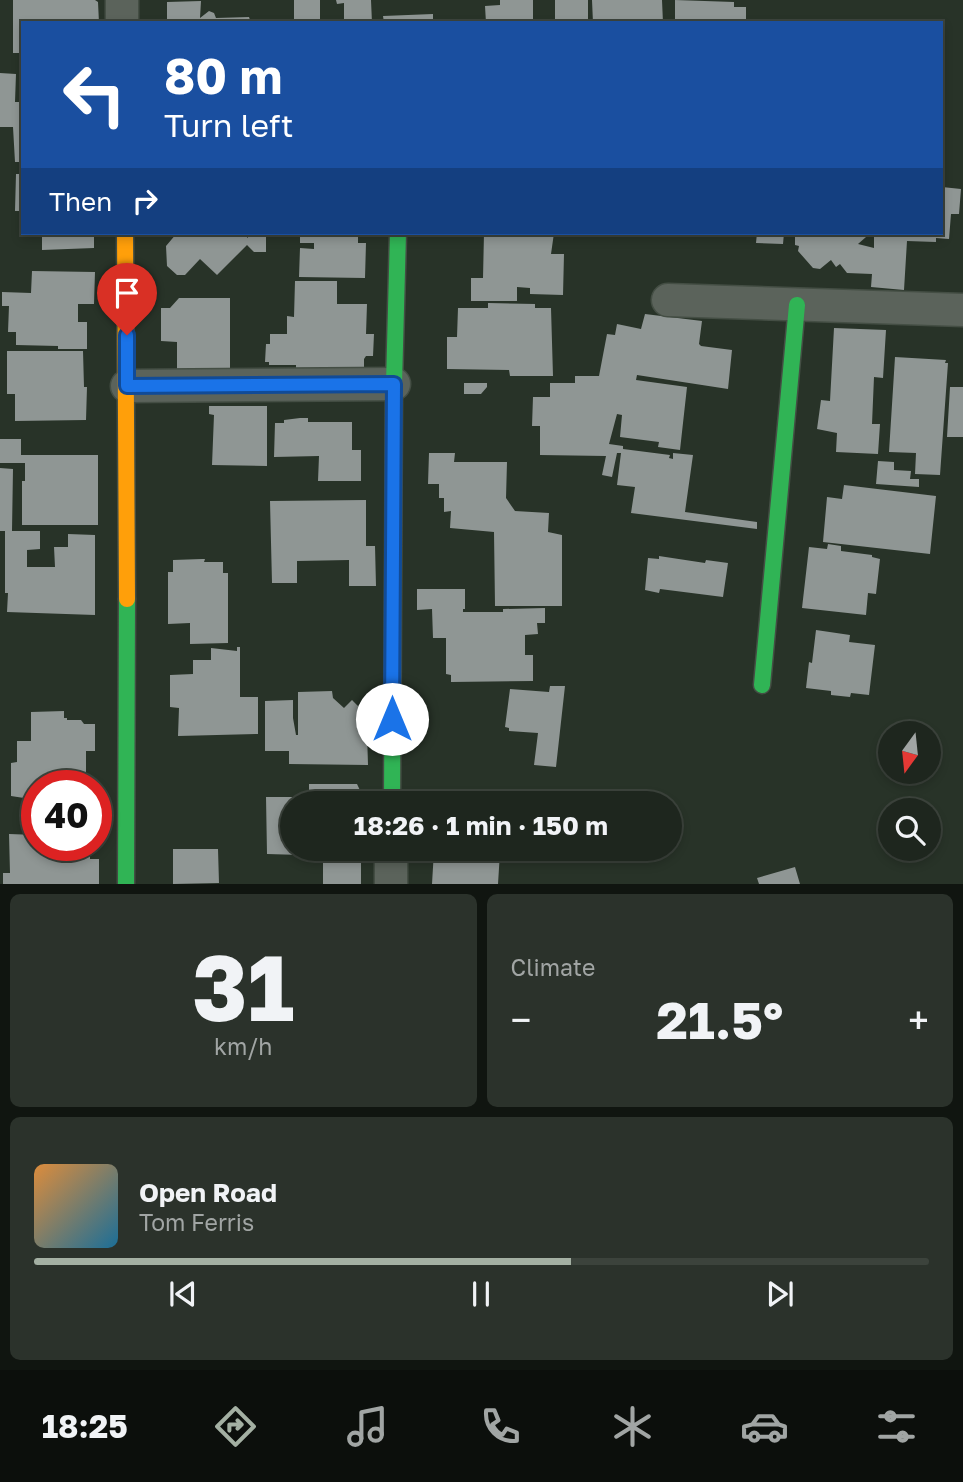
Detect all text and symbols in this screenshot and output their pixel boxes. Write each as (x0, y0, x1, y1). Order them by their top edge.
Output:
text: 80 m (164, 46, 282, 105)
icon: left (49, 49, 140, 140)
text: Turn left (164, 106, 293, 144)
icon: right (126, 182, 164, 220)
text: Then (49, 186, 112, 217)
pin (97, 263, 157, 335)
icon: arrive (108, 274, 146, 312)
position arrow (355, 682, 429, 756)
north arrow (878, 721, 942, 784)
map controls (878, 721, 941, 861)
speed limit sign: 40 (21, 770, 112, 861)
button: search (878, 798, 941, 861)
text: 18:26 · 1 min · 150 m (354, 810, 608, 841)
text: 31 (192, 932, 294, 1041)
text: Climate (511, 953, 595, 981)
text: 21.5° (656, 988, 783, 1050)
text: − (511, 997, 531, 1042)
text: + (908, 997, 929, 1042)
text: km/h (214, 1032, 273, 1060)
text: Open Road (139, 1177, 277, 1208)
text: Tom Ferris (139, 1208, 254, 1236)
icon: previous (164, 1275, 202, 1313)
icon: pause (462, 1275, 500, 1313)
icon: next (761, 1275, 799, 1313)
icon: directions (211, 1402, 260, 1451)
icon: music (343, 1402, 392, 1451)
icon: phone (476, 1402, 525, 1451)
icon: climate (608, 1402, 657, 1451)
icon: car (740, 1402, 789, 1451)
icon: filters (872, 1402, 921, 1451)
text: 18:25 (42, 1407, 128, 1445)

